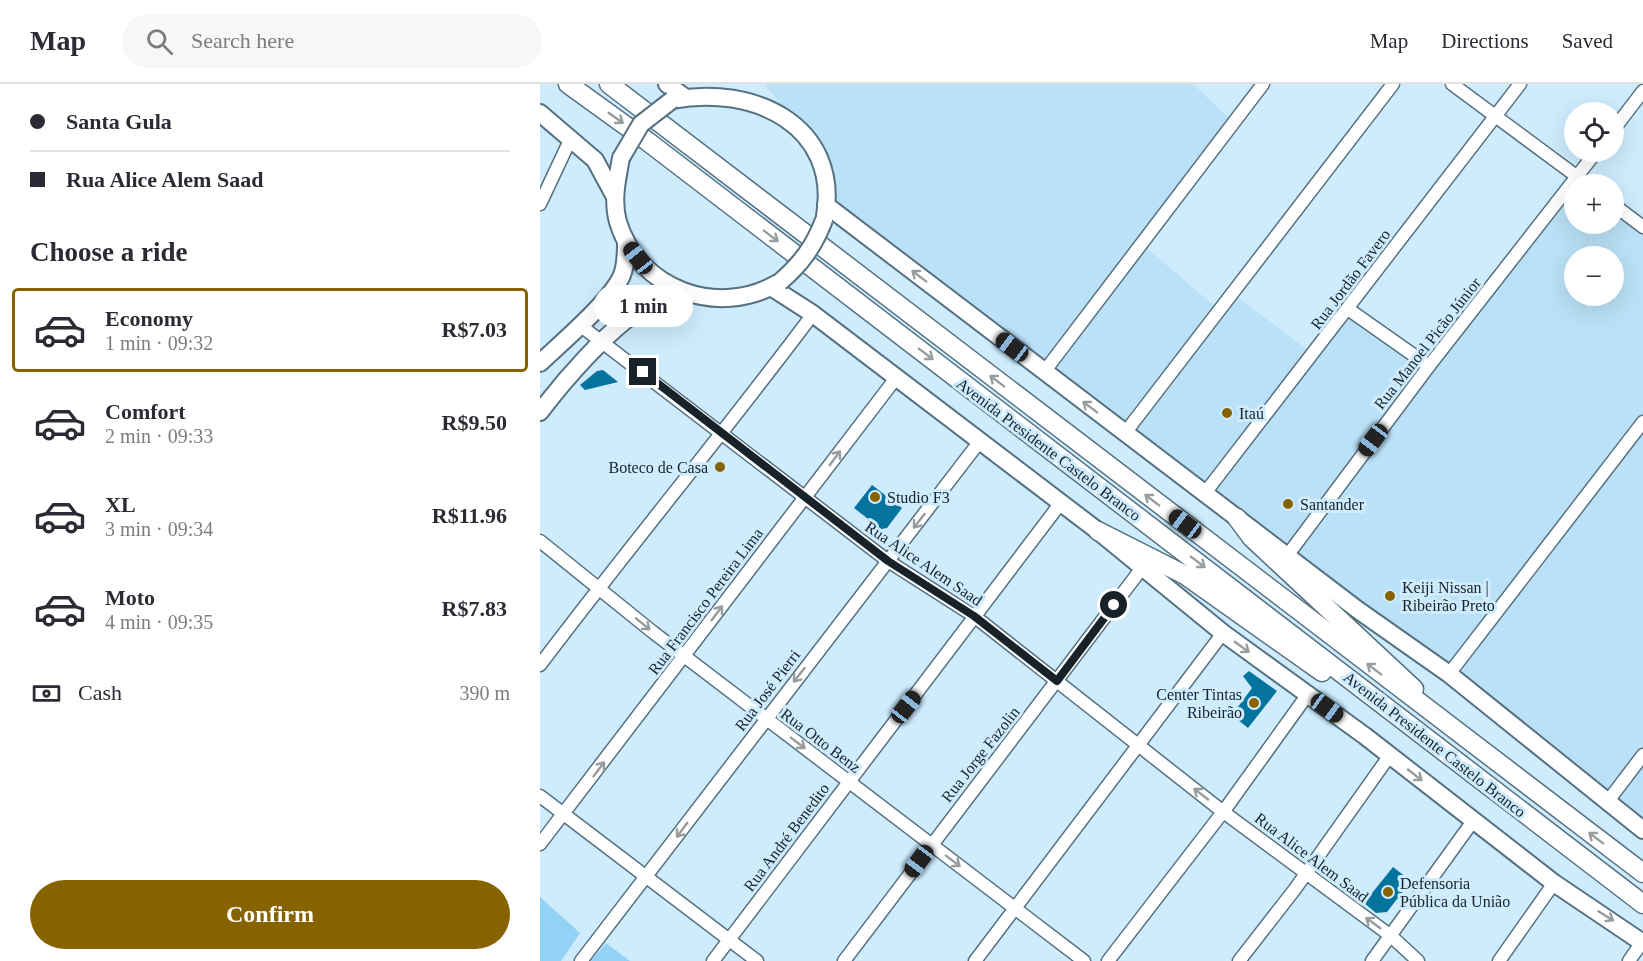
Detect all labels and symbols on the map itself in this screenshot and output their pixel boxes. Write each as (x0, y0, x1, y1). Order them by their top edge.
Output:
one-way arrow (607, 112, 623, 125)
street label: Rua Jordão Favero (1307, 226, 1394, 333)
one-way arrow (763, 230, 779, 243)
car (620, 238, 656, 278)
one-way arrow (911, 269, 927, 282)
street label: Rua Manoel Picão Júnior (1371, 274, 1484, 412)
callout: 1 min (594, 285, 692, 327)
car (992, 329, 1032, 365)
one-way arrow (918, 348, 934, 361)
route end (629, 358, 656, 385)
street label: Avenida Presidente Castelo Branco (953, 375, 1144, 524)
one-way arrow (990, 375, 1006, 388)
one-way arrow (1083, 400, 1099, 413)
place label: Itaú (1239, 405, 1264, 422)
marker: Itaú (1220, 406, 1234, 420)
car (1355, 420, 1391, 460)
one-way arrow (829, 451, 841, 467)
place label: Boteco de Casa (608, 459, 708, 476)
marker: Boteco de Casa (713, 460, 727, 474)
place label: Studio F3 (887, 489, 950, 506)
marker: Studio F3 (868, 490, 882, 504)
one-way arrow (1145, 493, 1161, 506)
place label: Santander (1300, 496, 1365, 513)
marker: Santander (1281, 497, 1295, 511)
car (1165, 506, 1205, 542)
one-way arrow (912, 512, 925, 528)
street label: Rua Alice Alem Saad (862, 518, 985, 609)
street label: Rua Francisco Pereira Lima (645, 525, 766, 678)
one-way arrow (1189, 556, 1205, 569)
place label: Keiji Nissan | Ribeirão Preto (1402, 579, 1495, 614)
marker: Keiji Nissan | Ribeirão Preto (1383, 589, 1397, 603)
route start (1100, 591, 1127, 618)
one-way arrow (711, 606, 723, 622)
one-way arrow (635, 618, 651, 631)
one-way arrow (1233, 640, 1249, 653)
street label: Rua José Pierri (731, 646, 804, 734)
one-way arrow (1366, 663, 1382, 676)
one-way arrow (793, 666, 806, 682)
street label: Avenida Presidente Castelo Branco (1340, 668, 1529, 821)
place label: Center Tintas Ribeirão (1156, 686, 1242, 721)
car (888, 687, 924, 727)
car (1307, 690, 1347, 726)
marker: Center Tintas Ribeirão (1247, 696, 1261, 710)
street label: Rua Jorge Fazolin (938, 703, 1024, 806)
street label: Rua Otto Benz (778, 705, 864, 776)
one-way arrow (789, 736, 805, 749)
one-way arrow (592, 761, 605, 777)
one-way arrow (1407, 769, 1423, 782)
street label: Rua André Benedito (740, 780, 832, 895)
one-way arrow (1193, 787, 1209, 800)
street label: Rua Alice Alem Saad (1252, 809, 1372, 906)
one-way arrow (675, 822, 688, 838)
one-way arrow (1589, 831, 1605, 844)
car (901, 841, 937, 881)
one-way arrow (944, 855, 960, 867)
place label: Defensoria Pública da União (1400, 875, 1510, 910)
marker: Defensoria Pública da União (1381, 885, 1395, 899)
one-way arrow (1597, 910, 1614, 922)
one-way arrow (1366, 917, 1382, 930)

